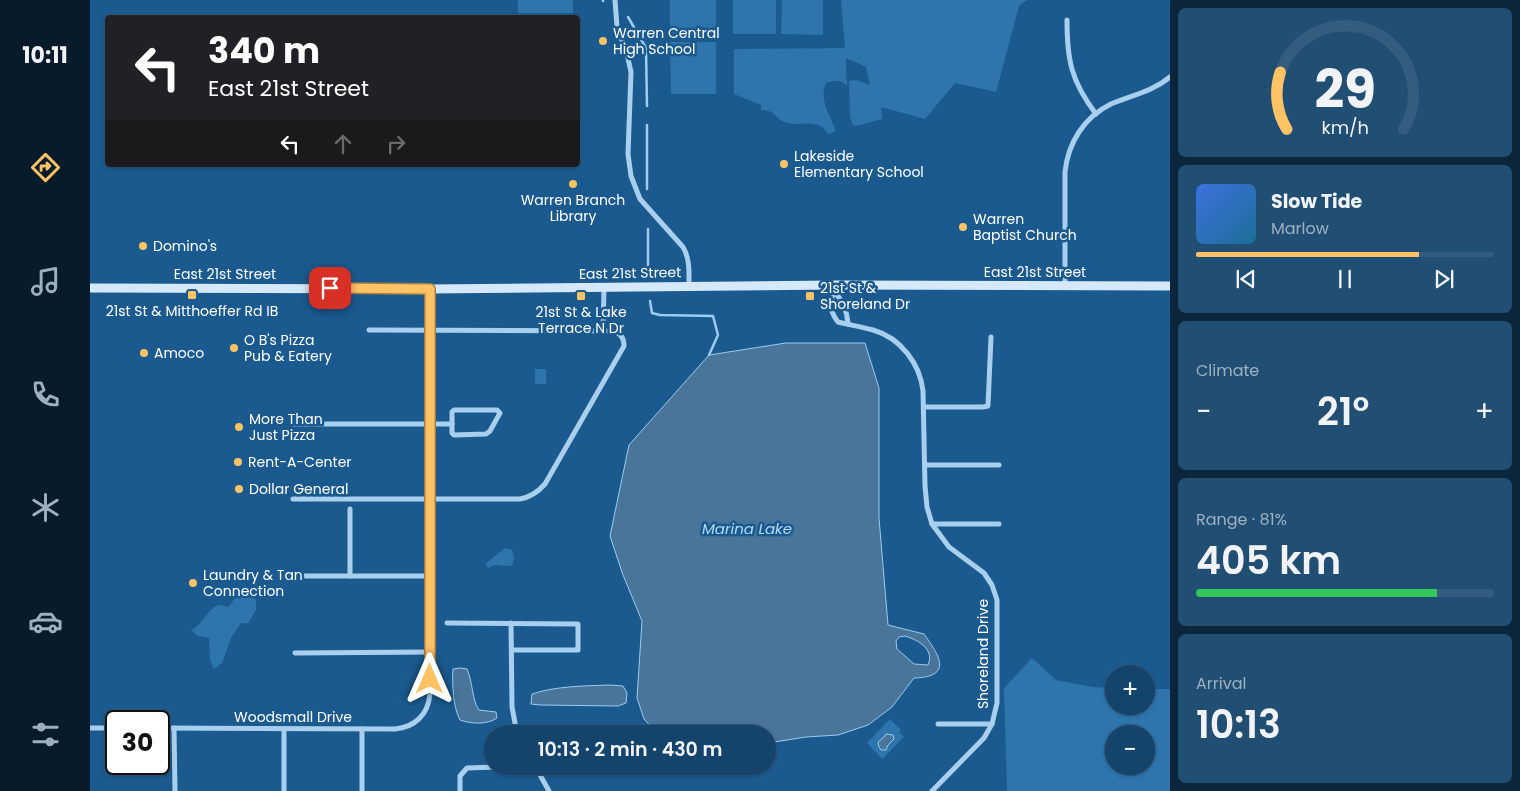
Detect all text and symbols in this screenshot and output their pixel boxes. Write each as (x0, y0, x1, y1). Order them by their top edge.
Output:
place label: Warren Central High School (613, 23, 720, 59)
text: 340 m (208, 26, 320, 75)
icon: left (125, 35, 190, 100)
marker: Warren Central High School (597, 35, 609, 47)
text: 10:11 (22, 40, 68, 71)
text: 29 (1314, 53, 1376, 126)
text: East 21st Street (208, 73, 369, 104)
text: km/h (1321, 115, 1369, 140)
icon: left (276, 130, 304, 158)
icon: ahead (329, 130, 357, 158)
icon: right (382, 130, 410, 158)
place label: Lakeside Elementary School (794, 146, 924, 182)
icon: directions (28, 150, 63, 185)
marker: Lakeside Elementary School (778, 158, 790, 170)
marker: Warren Branch Library (567, 178, 579, 190)
text: Slow Tide (1271, 188, 1362, 215)
place label: Warren Branch Library (521, 190, 625, 226)
place label: Warren Baptist Church (973, 209, 1077, 245)
text: Marlow (1271, 217, 1329, 240)
marker: Warren Baptist Church (957, 221, 969, 233)
place label: Domino's (153, 236, 217, 256)
marker: Domino's (137, 240, 149, 252)
street label: East 21st Street (579, 262, 681, 284)
street label: East 21st Street (984, 262, 1086, 282)
icon: music (28, 264, 63, 299)
street label: East 21st Street (174, 264, 276, 284)
icon: previous (1232, 265, 1260, 293)
icon: pause (1331, 265, 1359, 293)
icon: next (1430, 265, 1458, 293)
pin (309, 267, 351, 309)
icon: arrive (316, 274, 344, 302)
place label: 21st St & Shoreland Dr (820, 278, 910, 314)
marker: 21st St & Mitthoeffer Rd IB (186, 289, 198, 301)
marker: 21st St & Lake Terrace N Dr (575, 290, 587, 302)
marker: 21st St & Shoreland Dr (804, 290, 816, 302)
place label: 21st St & Mitthoeffer Rd IB (106, 301, 278, 321)
place label: 21st St & Lake Terrace N Dr (535, 302, 627, 338)
place label: O B's Pizza Pub & Eatery (244, 330, 332, 366)
marker: O B's Pizza Pub & Eatery (228, 342, 240, 354)
place label: Amoco (154, 343, 204, 363)
marker: Amoco (138, 347, 150, 359)
text: Climate (1196, 359, 1259, 382)
icon: phone (28, 377, 63, 412)
text: 21° (1317, 385, 1369, 438)
text: − (1196, 392, 1211, 431)
text: + (1475, 392, 1494, 431)
place label: More Than Just Pizza (249, 409, 323, 445)
marker: More Than Just Pizza (233, 421, 245, 433)
place label: Rent-A-Center (248, 452, 352, 472)
marker: Rent-A-Center (232, 456, 244, 468)
place label: Dollar General (249, 479, 349, 499)
marker: Dollar General (233, 483, 245, 495)
icon: climate (28, 490, 63, 525)
text: Range · 81% (1196, 508, 1287, 531)
water label: Marina Lake (702, 518, 792, 539)
text: 405 km (1196, 534, 1341, 587)
place label: Laundry & Tan Connection (203, 565, 303, 601)
marker: Laundry & Tan Connection (187, 577, 199, 589)
street label: Shoreland Drive (973, 599, 993, 709)
icon: car (28, 604, 63, 639)
position arrow (403, 652, 455, 704)
map controls (1105, 665, 1155, 775)
button: + (1105, 665, 1155, 715)
text: Arrival (1196, 672, 1246, 695)
text: 10:13 (1196, 698, 1281, 751)
street label: Woodsmall Drive (234, 707, 352, 727)
speed limit sign: 30 (105, 710, 170, 775)
icon: filters (28, 717, 63, 752)
button: − (1105, 725, 1155, 775)
text: 10:13 · 2 min · 430 m (538, 736, 722, 763)

